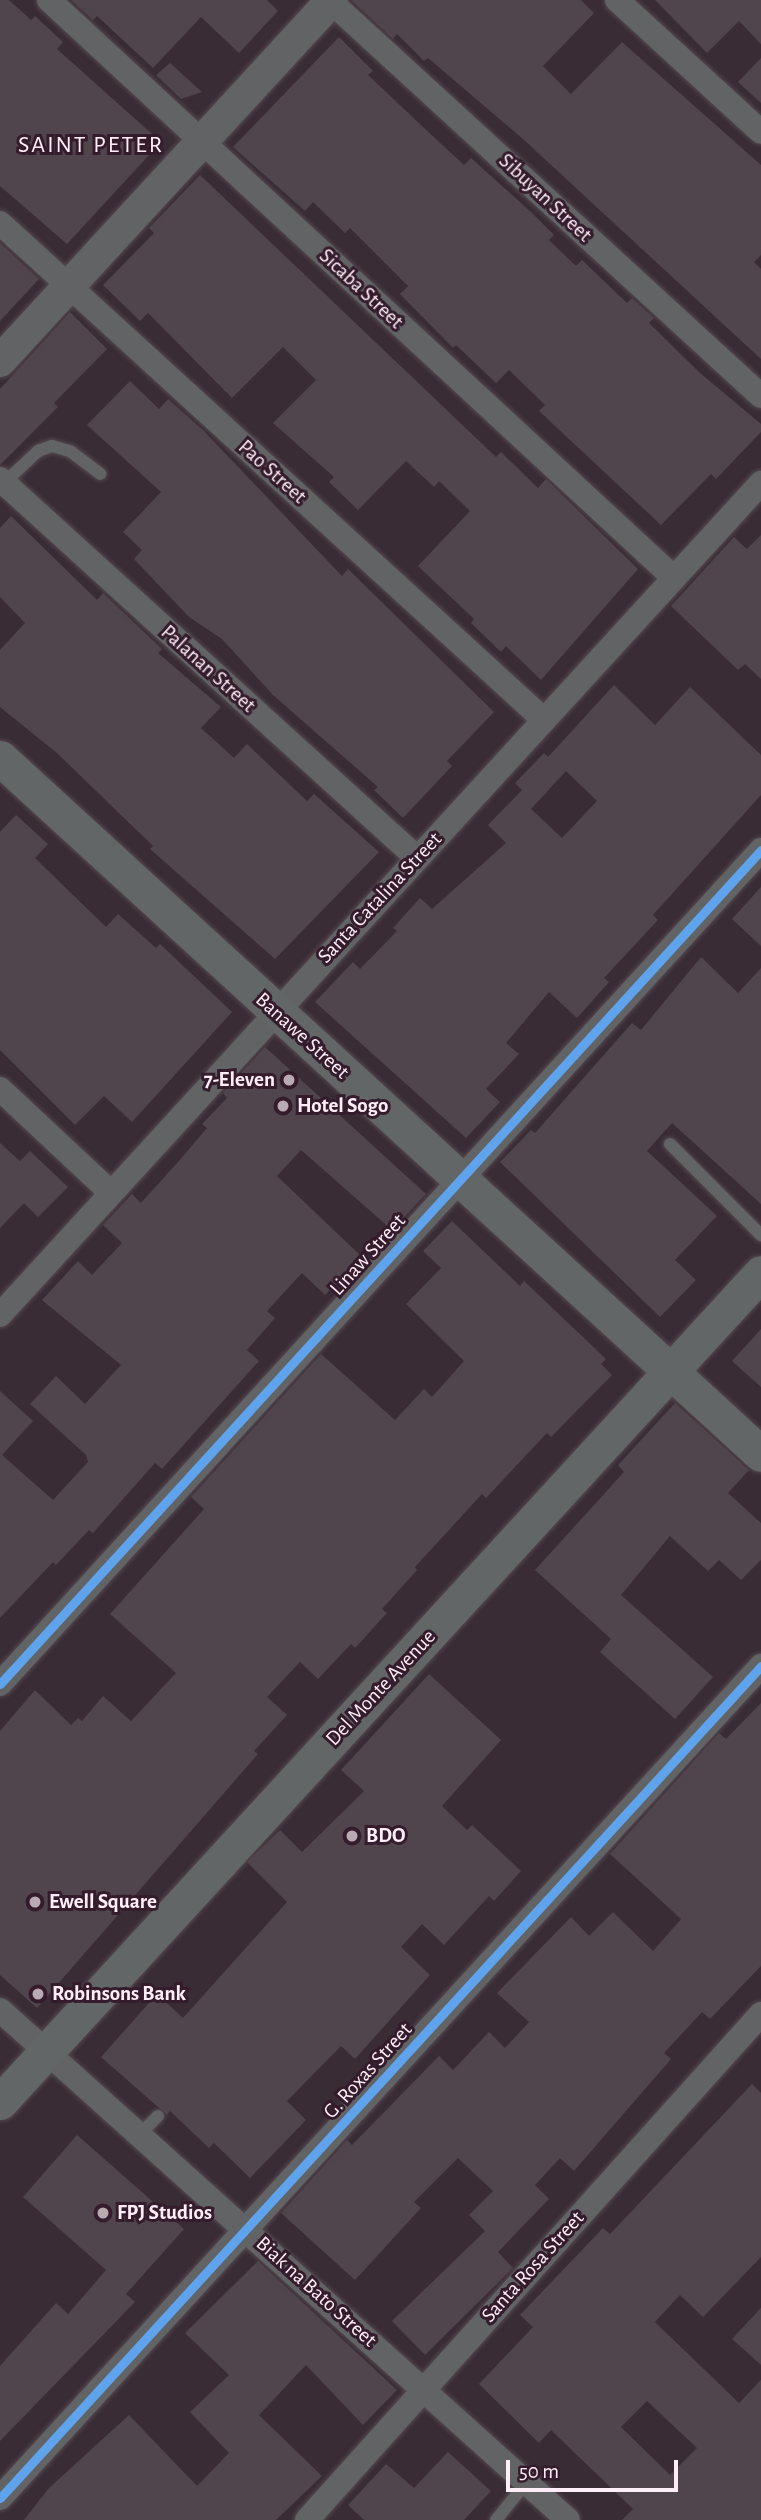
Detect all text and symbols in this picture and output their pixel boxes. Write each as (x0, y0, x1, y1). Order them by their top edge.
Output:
district label: SAINT PETER (19, 132, 163, 160)
street label: Sibuyan Street (493, 149, 597, 247)
street label: Sicaba Street (314, 244, 408, 334)
street label: Pao Street (233, 435, 311, 509)
street label: Palanan Street (155, 620, 261, 718)
street label: Santa Catalina Street (313, 827, 447, 969)
street label: Banawe Street (250, 987, 354, 1085)
place label: 7-Eleven (204, 1067, 275, 1093)
marker: 7-Eleven (281, 1072, 297, 1088)
place label: Hotel Sogo (297, 1093, 388, 1119)
marker: Hotel Sogo (275, 1098, 291, 1114)
street label: Linaw Street (325, 1209, 411, 1301)
street label: Del Monte Avenue (321, 1625, 441, 1751)
place label: BDO (366, 1823, 405, 1849)
marker: BDO (344, 1828, 360, 1844)
place label: Ewell Square (49, 1889, 157, 1915)
marker: Ewell Square (27, 1894, 43, 1910)
place label: Robinsons Bank (52, 1981, 186, 2007)
marker: Robinsons Bank (30, 1986, 46, 2002)
street label: G. Roxas Street (318, 2018, 418, 2124)
place label: FPJ Studios (117, 2200, 212, 2226)
marker: FPJ Studios (95, 2205, 111, 2221)
street label: Santa Rosa Street (476, 2206, 590, 2328)
street label: Biak na Bato Street (250, 2231, 382, 2353)
scale bar (509, 2446, 680, 2490)
text: 50 m (519, 2461, 559, 2482)

